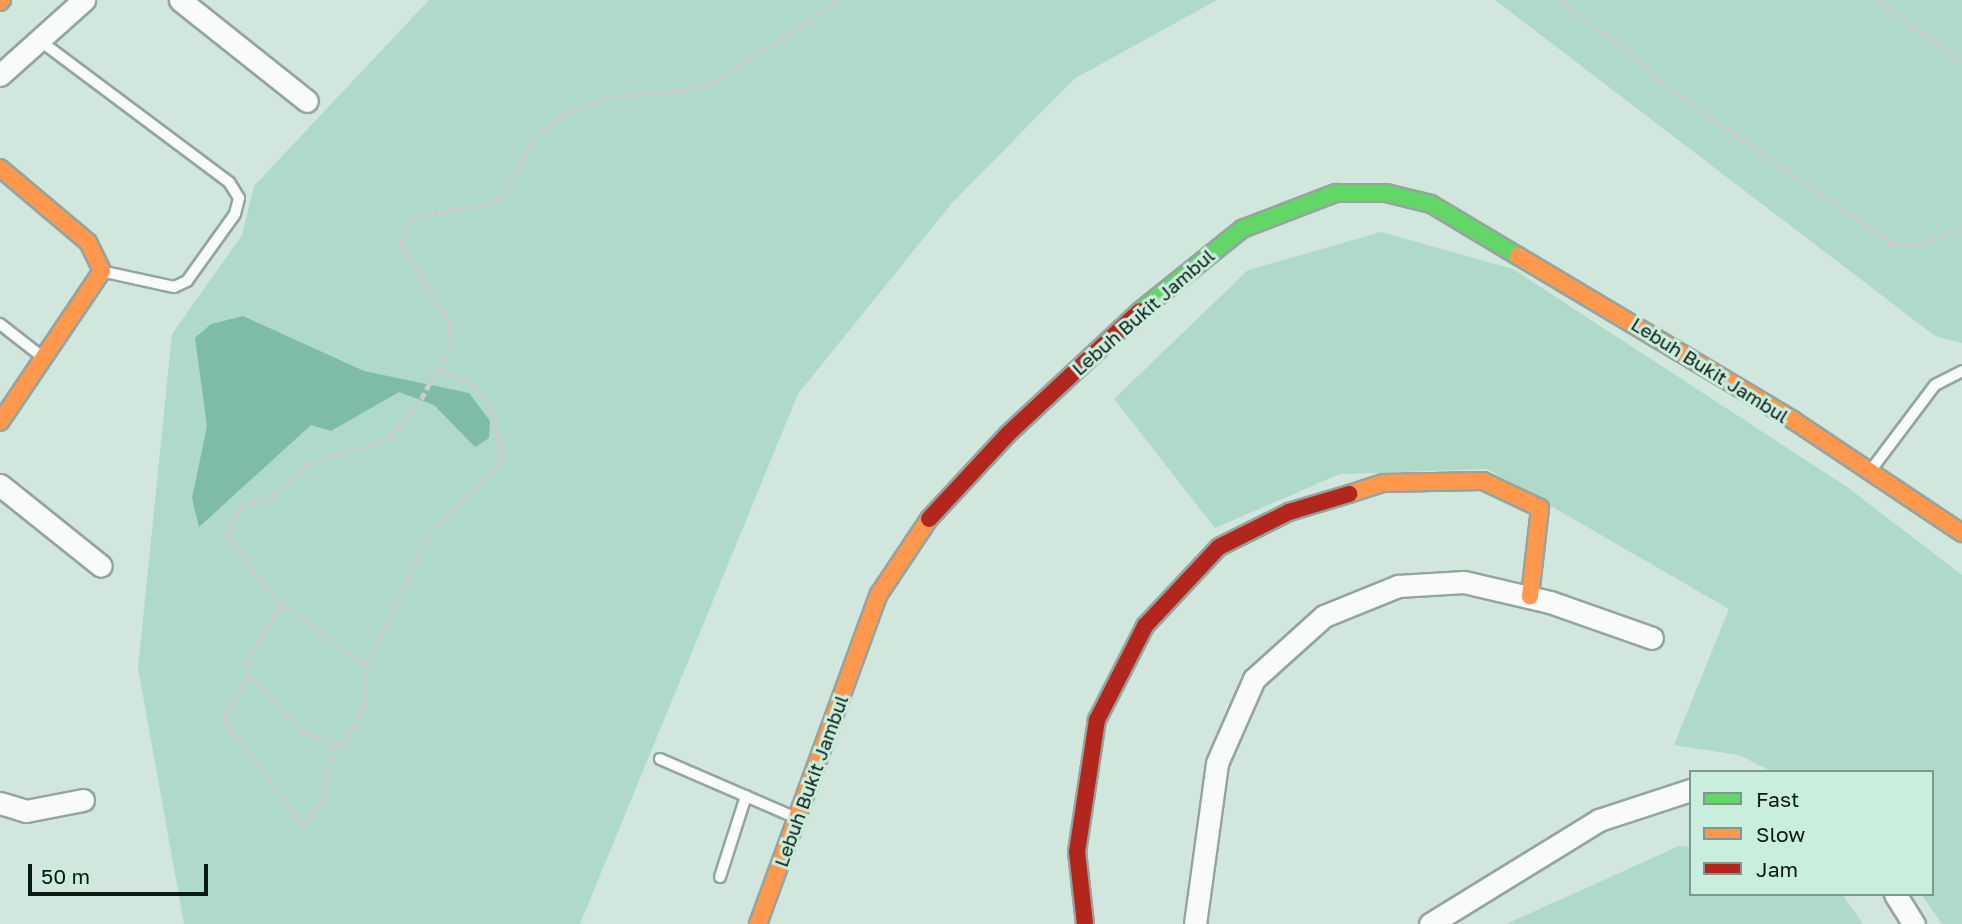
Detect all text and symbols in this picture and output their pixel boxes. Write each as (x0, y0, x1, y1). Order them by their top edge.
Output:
street label: Lebuh Bukit Jambul (1067, 244, 1219, 380)
street label: Lebuh Bukit Jambul (1627, 312, 1793, 428)
street label: Lebuh Bukit Jambul (769, 692, 853, 870)
legend (1689, 770, 1934, 896)
text: Fast (1756, 786, 1799, 812)
text: Slow (1756, 821, 1805, 847)
scale bar (32, 850, 212, 894)
text: Jam (1756, 856, 1798, 882)
text: 50 m (41, 863, 90, 889)

